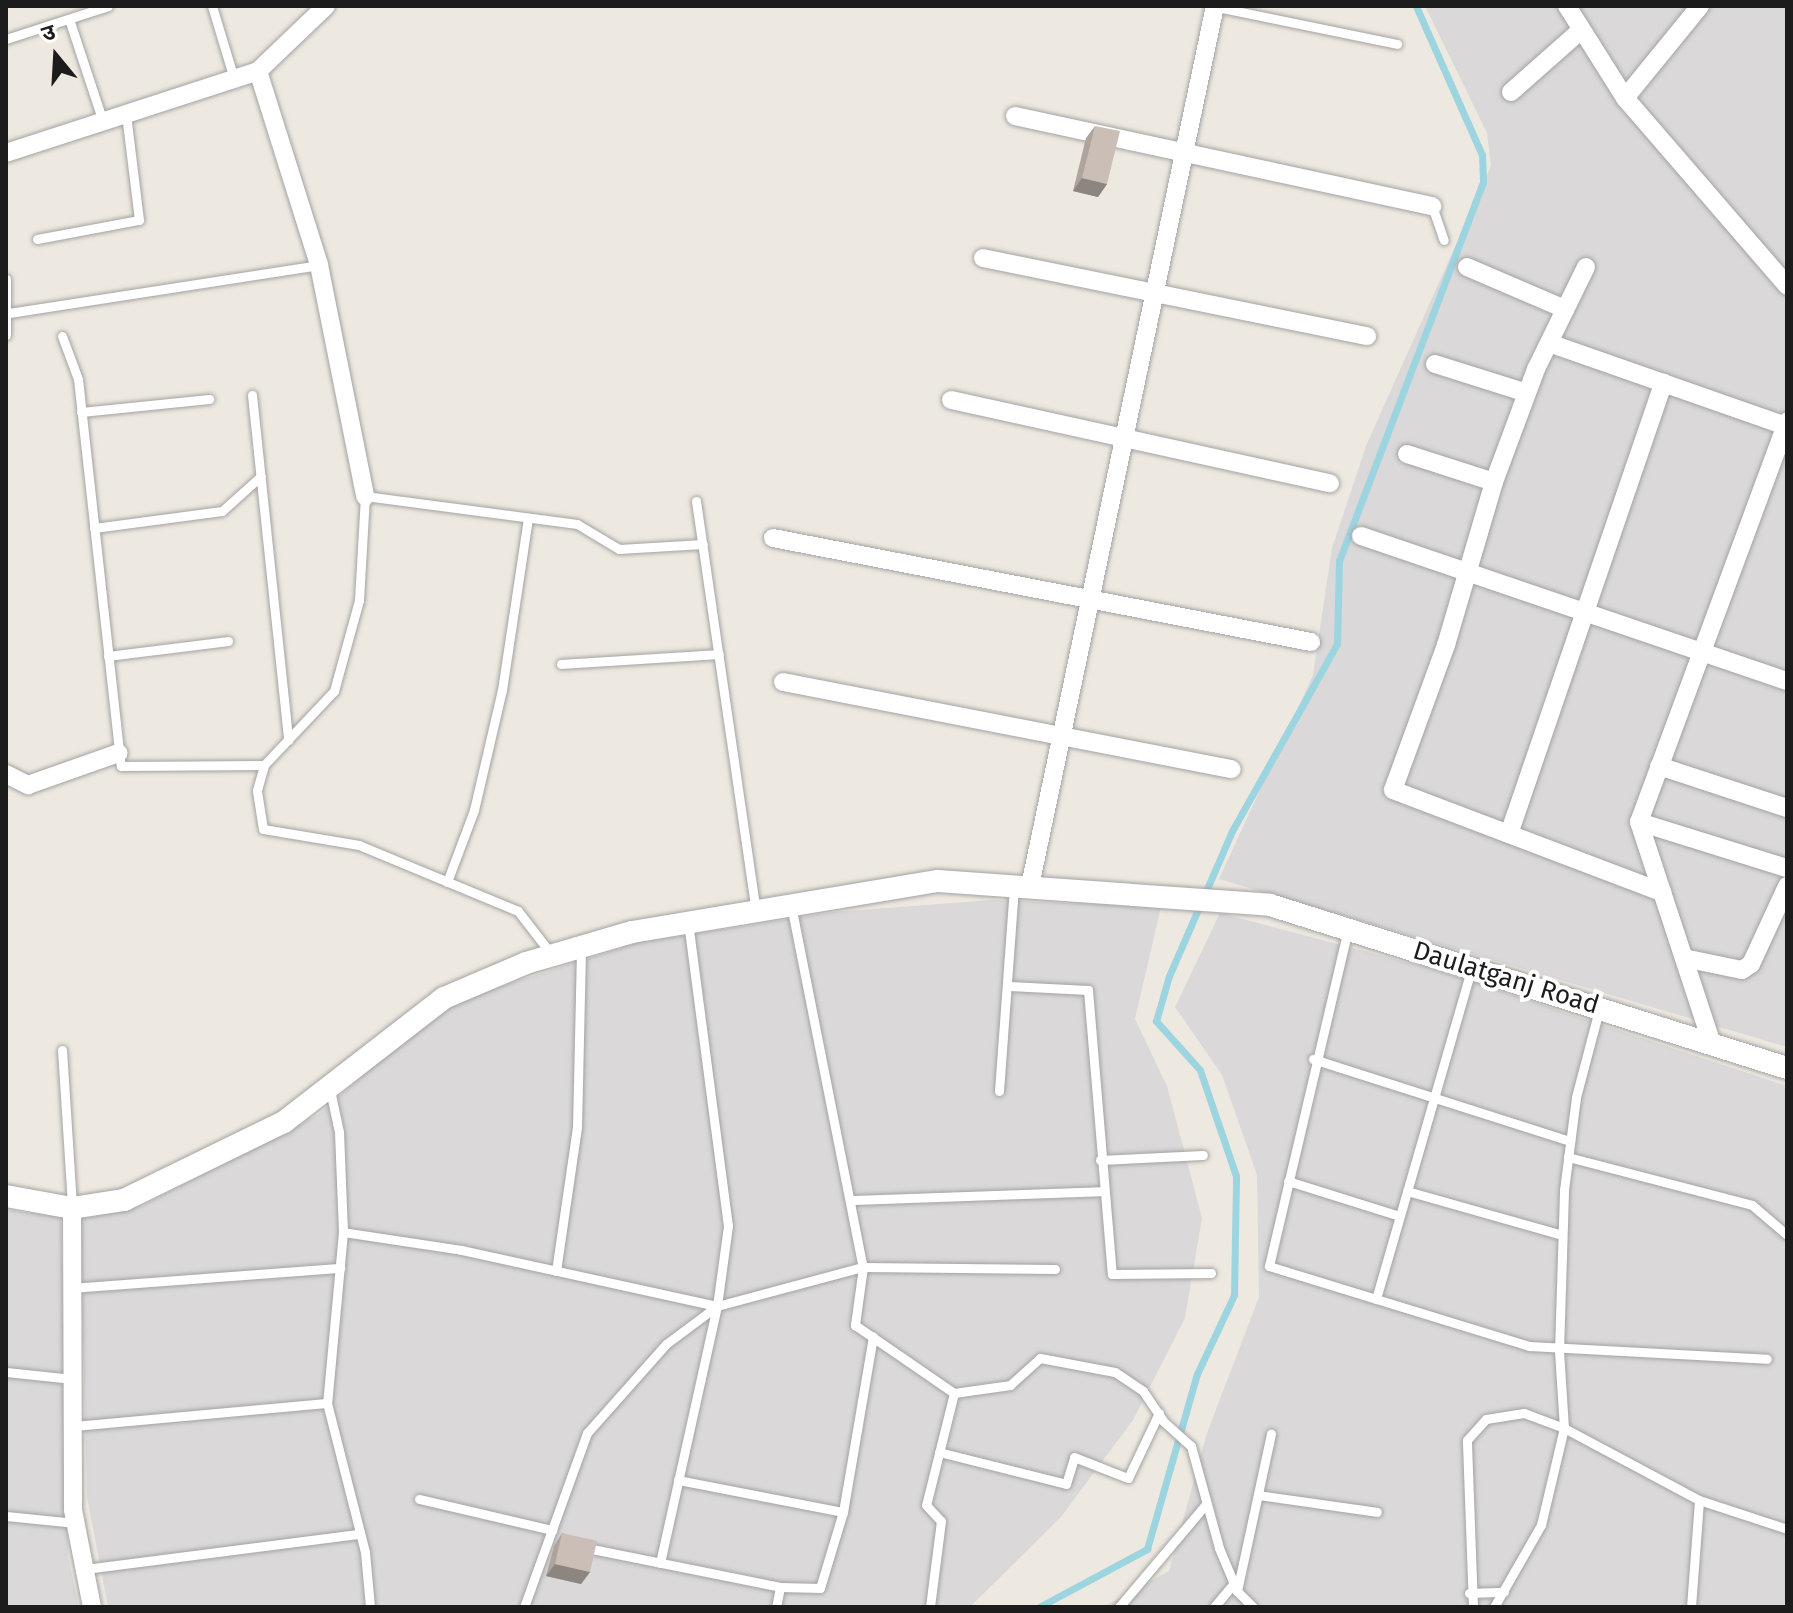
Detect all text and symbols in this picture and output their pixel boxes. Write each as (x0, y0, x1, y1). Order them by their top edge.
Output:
north arrow (16, 16, 96, 96)
text: उ (38, 18, 59, 48)
street label: Daulatganj Road (1409, 935, 1603, 1021)

